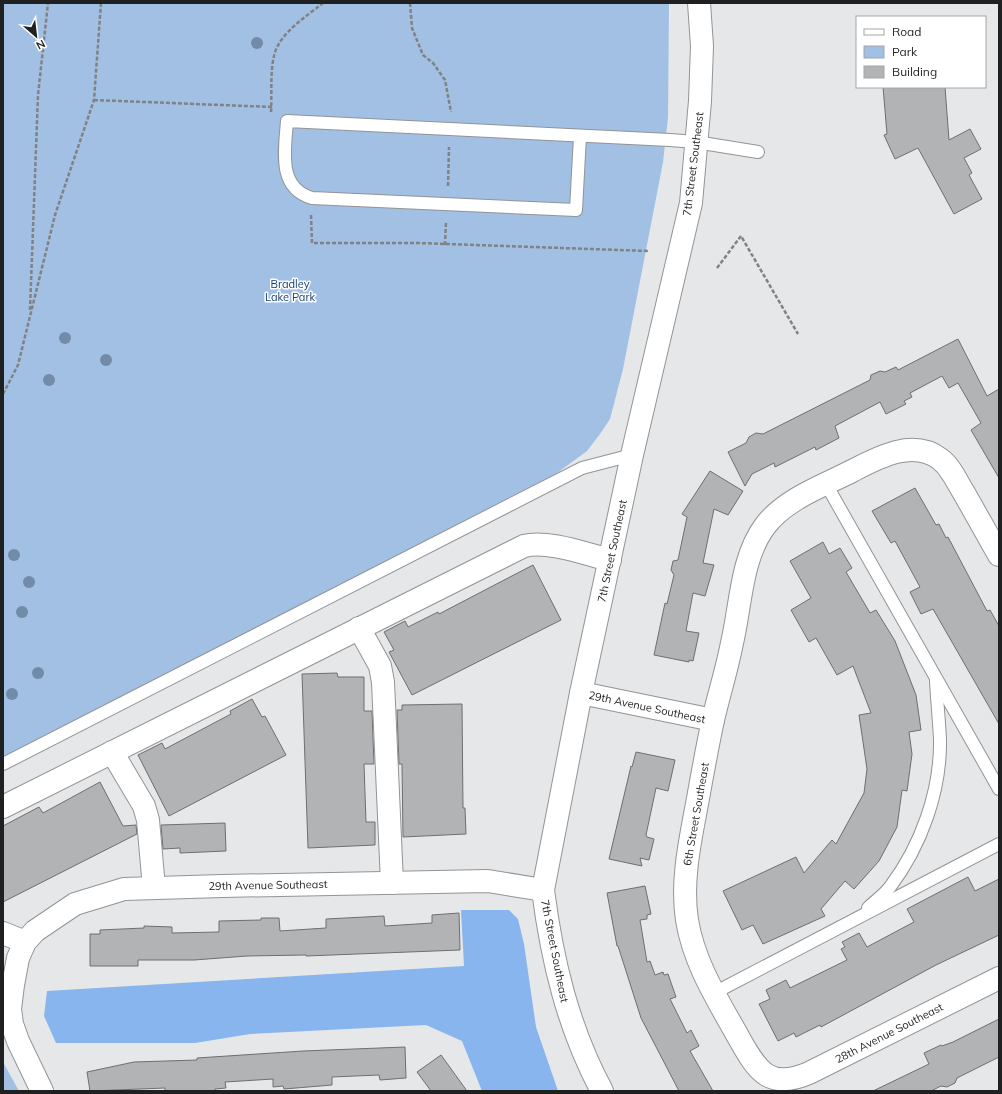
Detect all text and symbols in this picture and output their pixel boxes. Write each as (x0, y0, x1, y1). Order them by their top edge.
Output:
north arrow (16, 16, 56, 56)
legend (856, 16, 986, 88)
text: Road (892, 24, 921, 39)
text: N (34, 37, 48, 53)
text: Park (892, 44, 918, 59)
text: Building (892, 64, 937, 79)
street label: 7th Street Southeast (680, 111, 706, 217)
park label: Bradley Lake Park (265, 277, 315, 304)
street label: 7th Street Southeast (594, 498, 630, 604)
street label: 29th Avenue Southeast (587, 688, 707, 726)
street label: 6th Street Southeast (680, 761, 712, 867)
street label: 29th Avenue Southeast (208, 877, 328, 893)
street label: 7th Street Southeast (538, 898, 572, 1004)
street label: 28th Avenue Southeast (833, 1000, 945, 1066)

